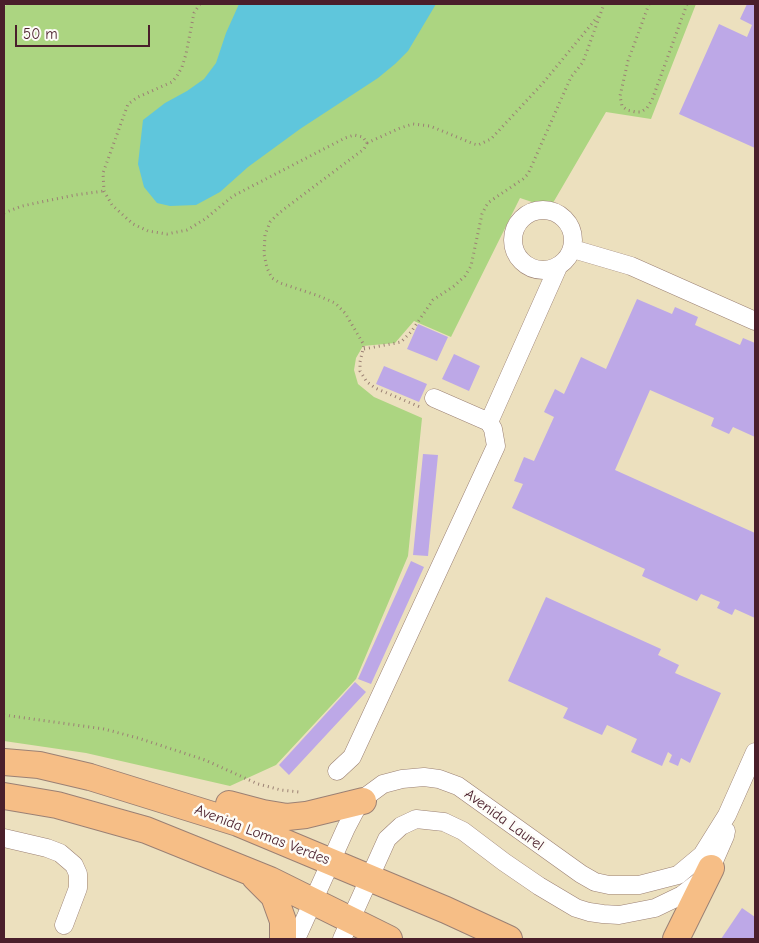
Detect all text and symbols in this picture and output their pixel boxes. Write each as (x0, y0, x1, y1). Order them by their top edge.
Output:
scale bar (18, 15, 152, 47)
text: 50 m (23, 25, 58, 43)
street label: Avenida Laurel (461, 785, 547, 855)
street label: Avenida Lomas Verdes (192, 801, 332, 869)

